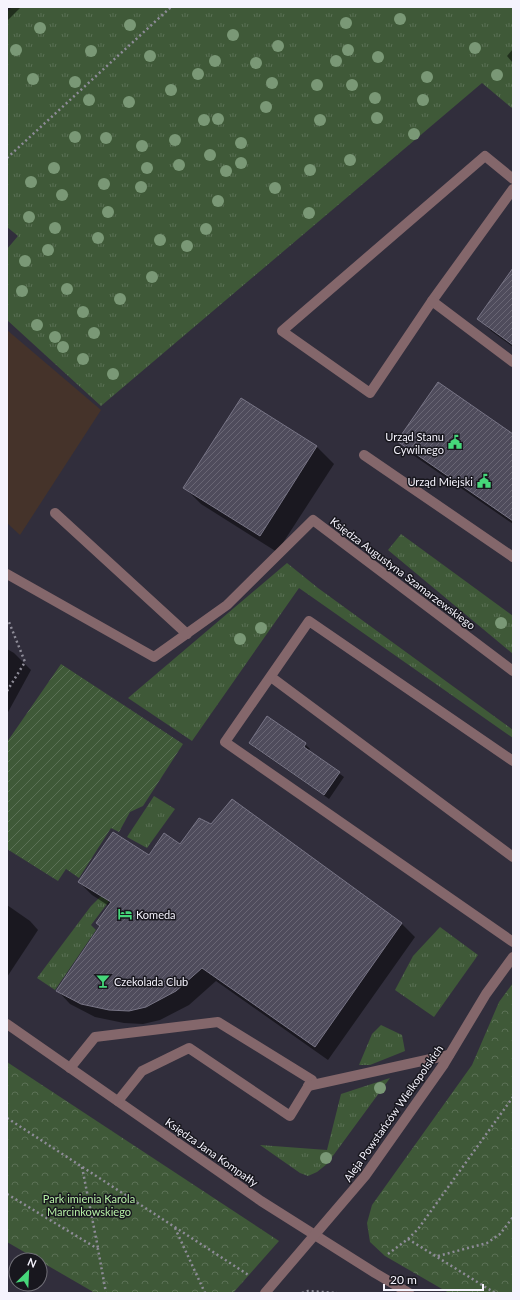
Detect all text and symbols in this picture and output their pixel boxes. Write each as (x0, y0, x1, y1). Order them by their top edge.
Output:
place label: Urząd Stanu Cywilnego (385, 430, 444, 456)
public building icon: Urząd Stanu Cywilnego (447, 434, 463, 450)
public building icon: Urząd Miejski (476, 473, 492, 489)
place label: Urząd Miejski (407, 475, 473, 488)
street label: Księdza Augustyna Szamarzewskiego (328, 514, 478, 632)
hotel icon: Komeda (117, 906, 133, 922)
place label: Komeda (136, 908, 176, 921)
bar icon: Czekolada Club (95, 973, 111, 989)
place label: Czekolada Club (114, 975, 188, 988)
street label: Aleja Powstańców Wielkopolskich (341, 1042, 445, 1184)
street label: Księdza Jana Kompałły (163, 1115, 261, 1189)
park label: Park imienia Karola Marcinkowskiego (43, 1192, 135, 1218)
north arrow (8, 1252, 48, 1292)
text: N (26, 1255, 39, 1270)
scale bar (384, 1266, 483, 1292)
text: 20 m (390, 1272, 417, 1287)

